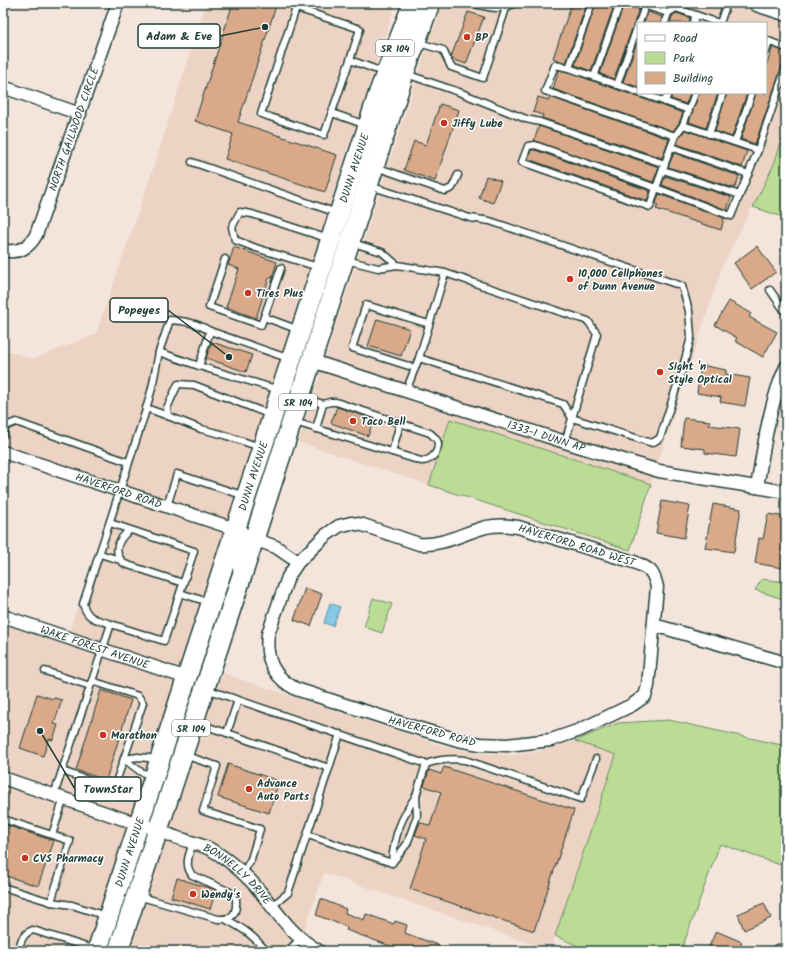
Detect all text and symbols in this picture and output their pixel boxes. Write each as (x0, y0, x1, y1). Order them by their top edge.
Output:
legend (637, 22, 767, 94)
callout: Adam & Eve (138, 24, 220, 48)
text: Adam & Eve (146, 27, 212, 46)
place label: BP (475, 29, 489, 47)
text: Road (673, 29, 698, 48)
marker: BP (462, 32, 472, 42)
road number: SR 104 (376, 40, 414, 56)
text: Park (673, 49, 695, 68)
street label: NORTH GAILWOOD CIRCLE (44, 64, 105, 194)
text: Building (673, 69, 713, 88)
place label: Jiffy Lube (452, 115, 503, 133)
marker: Jiffy Lube (439, 118, 449, 128)
street label: DUNN AVENUE (335, 131, 375, 206)
place label: 10,000 Cellphones of Dunn Avenue (578, 265, 664, 296)
marker: 10,000 Cellphones of Dunn Avenue (565, 274, 575, 284)
place label: Tires Plus (256, 285, 304, 303)
marker: Tires Plus (243, 288, 253, 298)
callout: Popeyes (110, 298, 168, 322)
text: Popeyes (118, 301, 160, 320)
place label: Sight 'n Style Optical (668, 358, 732, 389)
marker: Sight 'n Style Optical (655, 367, 665, 377)
road number: SR 104 (279, 394, 317, 410)
place label: Taco Bell (361, 413, 405, 431)
marker: Taco Bell (348, 416, 358, 426)
street label: 1333-1 DUNN AP (505, 416, 588, 458)
street label: DUNN AVENUE (234, 438, 274, 513)
street label: HAVERFORD ROAD (73, 469, 164, 514)
street label: HAVERFORD ROAD WEST (516, 520, 638, 573)
street label: WAKE FOREST AVENUE (38, 621, 152, 675)
street label: HAVERFORD ROAD (386, 712, 478, 752)
road number: SR 104 (172, 720, 210, 736)
place label: Marathon (111, 727, 157, 745)
marker: Marathon (98, 730, 108, 740)
place label: Advance Auto Parts (257, 775, 310, 806)
callout: TownStar (75, 777, 141, 801)
text: TownStar (83, 780, 133, 799)
marker: Advance Auto Parts (244, 784, 254, 794)
street label: DUNN AVENUE (111, 815, 150, 890)
street label: BONNELLY DRIVE (200, 839, 276, 910)
place label: CVS Pharmacy (33, 850, 104, 868)
marker: CVS Pharmacy (20, 853, 30, 863)
place label: Wendy's (201, 886, 241, 904)
marker: Wendy's (188, 889, 198, 899)

